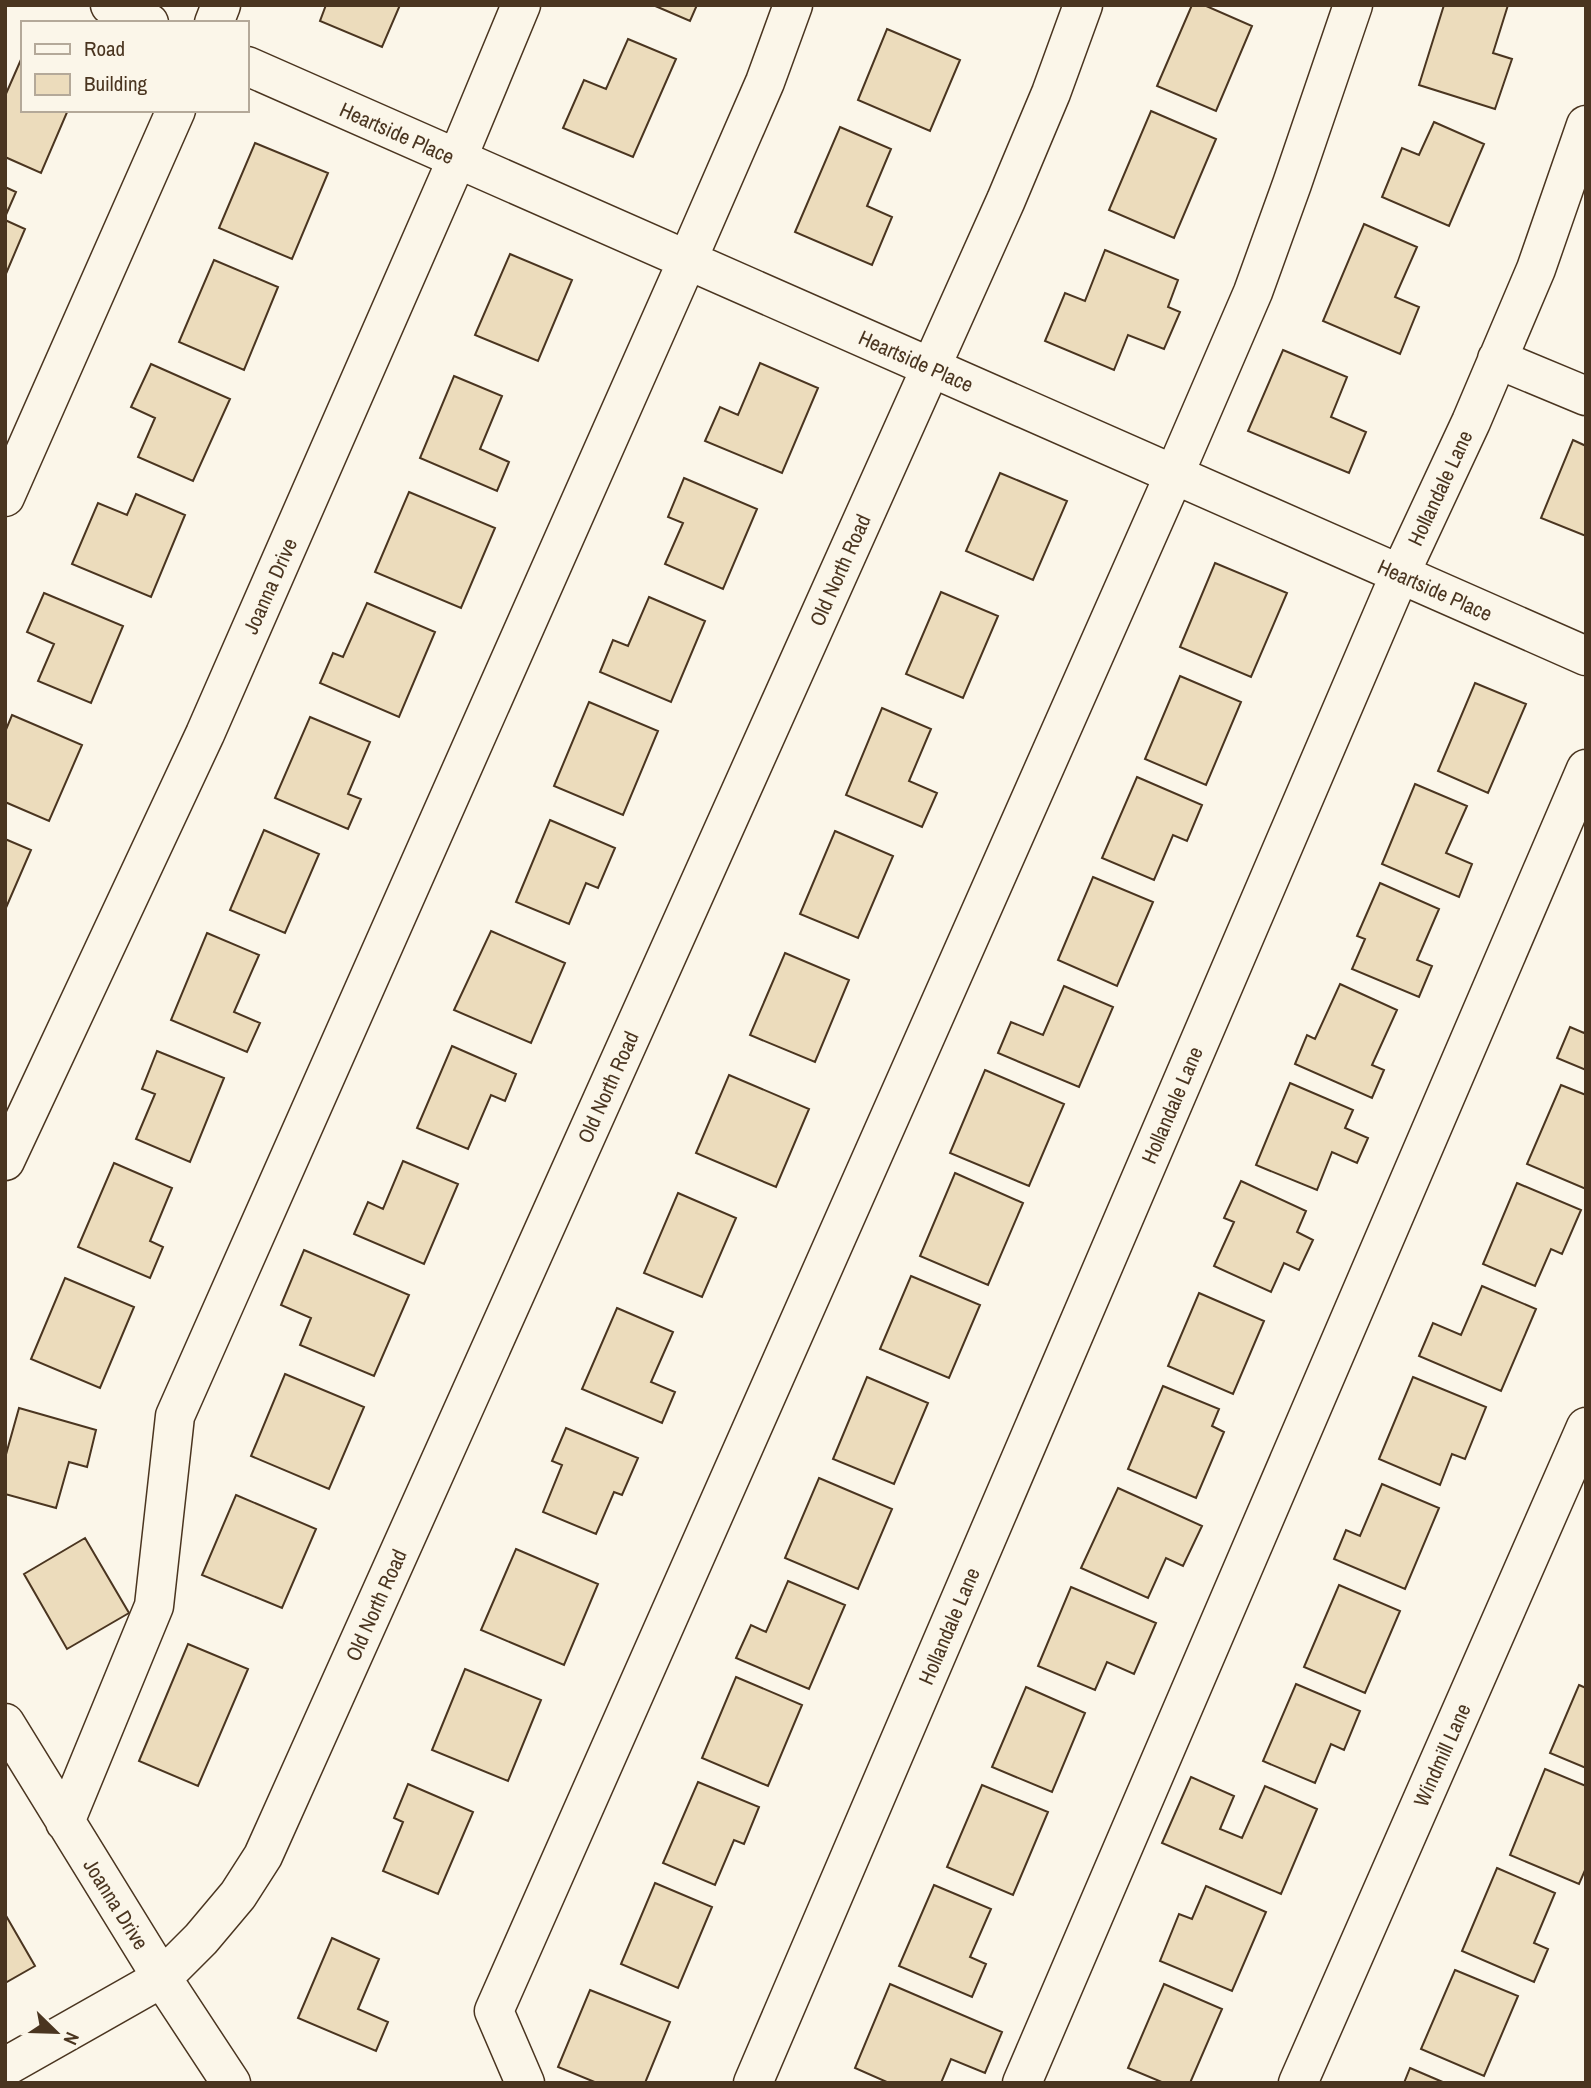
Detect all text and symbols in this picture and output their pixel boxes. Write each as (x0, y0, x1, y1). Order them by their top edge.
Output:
legend (21, 21, 248, 112)
text: Road (84, 34, 125, 63)
text: Building (84, 69, 148, 98)
street label: Heartside Place (335, 95, 459, 171)
street label: Heartside Place (854, 323, 978, 399)
street label: Hollandale Lane (1401, 425, 1479, 551)
street label: Old North Road (802, 509, 878, 631)
street label: Joanna Drive (236, 533, 304, 639)
street label: Heartside Place (1373, 552, 1497, 628)
street label: Old North Road (570, 1026, 646, 1148)
street label: Hollandale Lane (1134, 1042, 1210, 1168)
street label: Old North Road (338, 1544, 414, 1666)
street label: Hollandale Lane (911, 1563, 987, 1689)
street label: Windmill Lane (1406, 1699, 1478, 1811)
street label: Joanna Drive (77, 1853, 155, 1955)
north arrow (21, 1997, 91, 2067)
text: N (57, 2028, 86, 2049)

